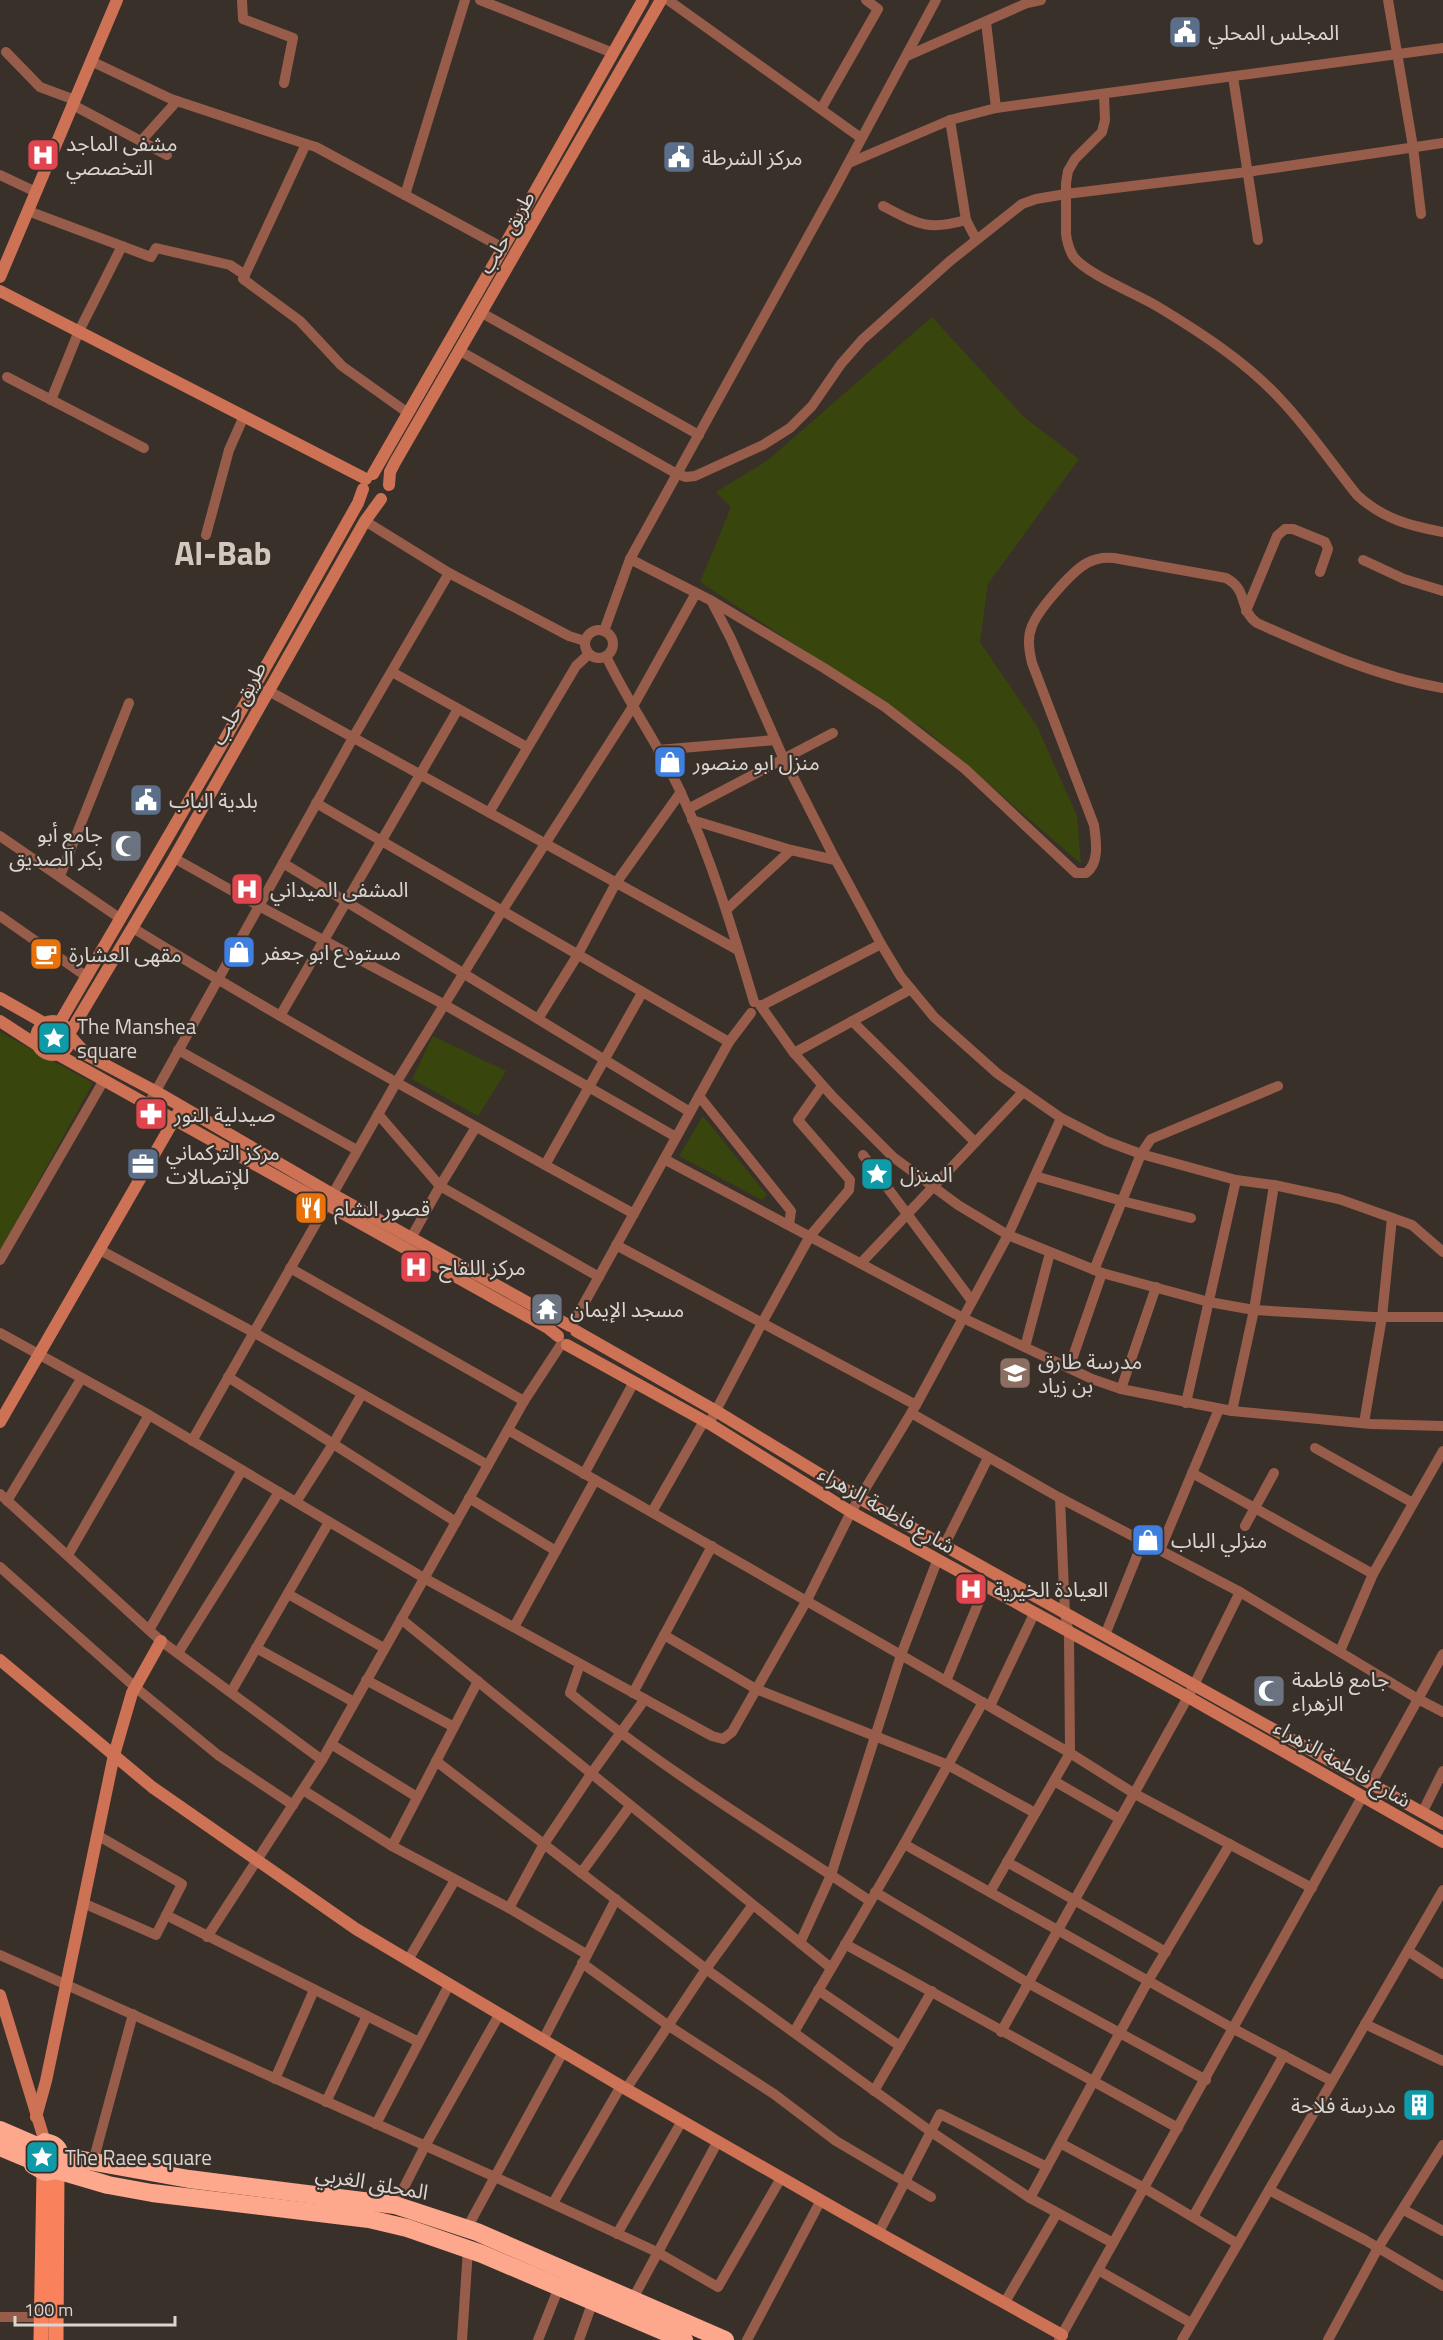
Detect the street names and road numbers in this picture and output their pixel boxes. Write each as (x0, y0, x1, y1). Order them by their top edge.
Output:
street label: طريق حلب (469, 184, 543, 280)
street label: طريق حلب (202, 655, 274, 751)
street label: شارع فاطمة الزهراء (812, 1457, 962, 1561)
street label: شارع فاطمة الزهراء (1268, 1711, 1418, 1815)
street label: المحلق الغربي (313, 2156, 431, 2209)

